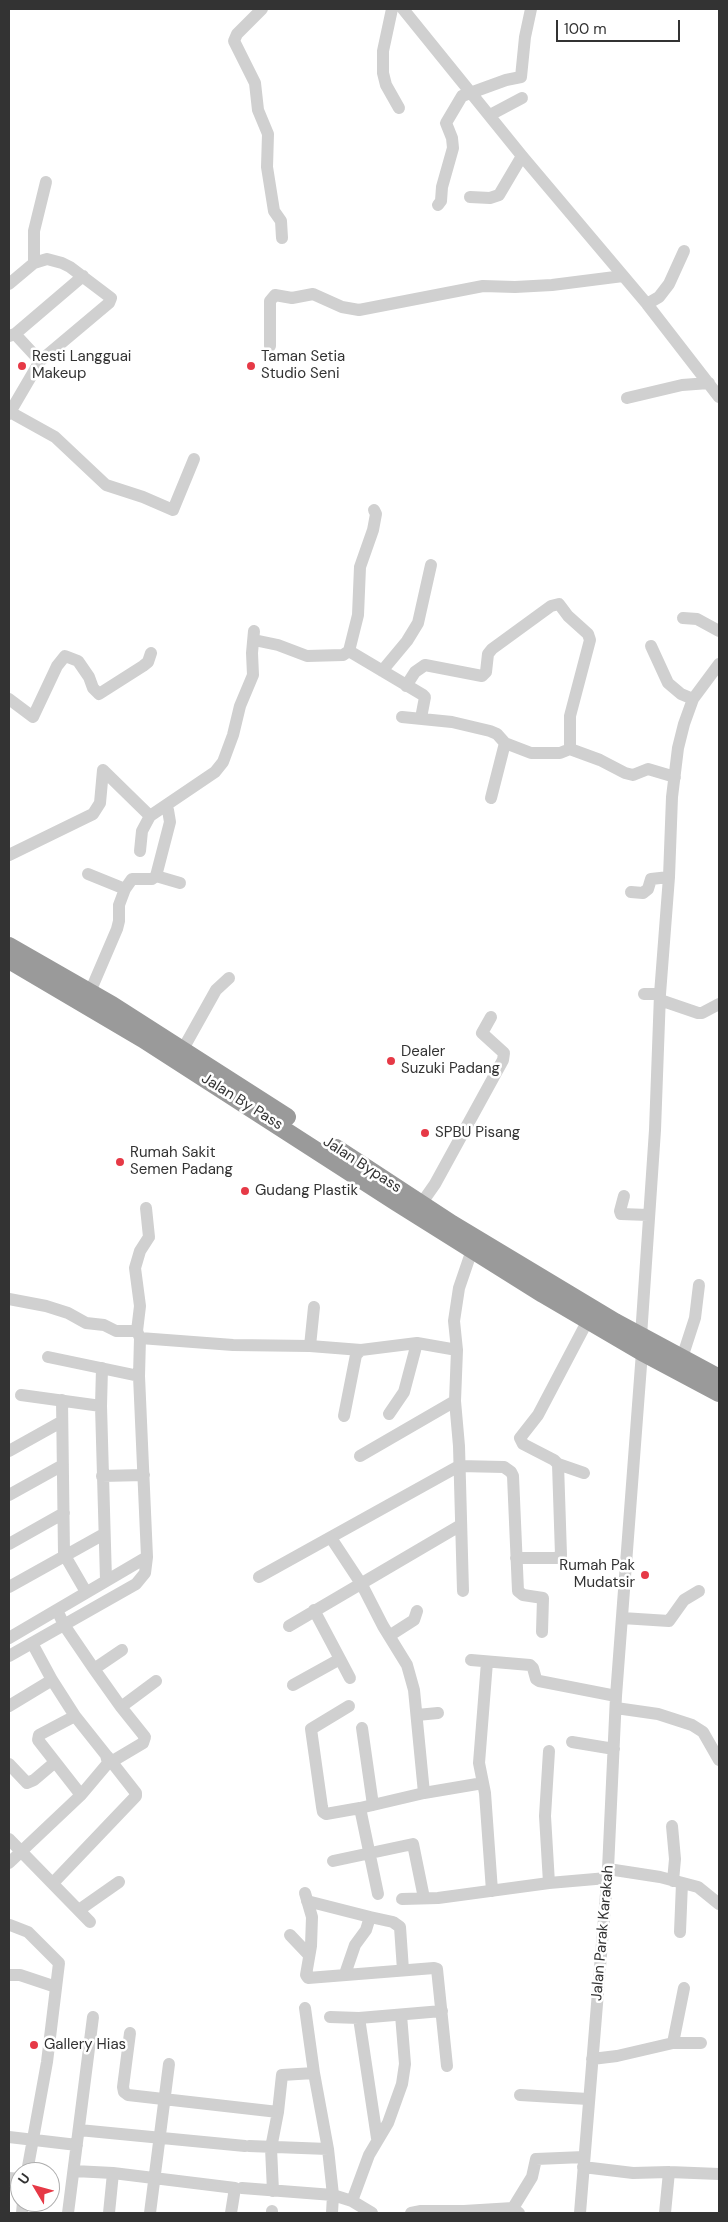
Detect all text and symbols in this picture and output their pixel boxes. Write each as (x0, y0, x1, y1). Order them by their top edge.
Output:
scale bar (558, 10, 682, 42)
text: 100 m (564, 19, 607, 39)
place label: Resti Langguai Makeup (32, 348, 131, 383)
place label: Taman Setia Studio Seni (261, 348, 345, 383)
marker: Resti Langguai Makeup (16, 360, 28, 372)
marker: Taman Setia Studio Seni (245, 360, 257, 372)
place label: Dealer Suzuki Padang (401, 1043, 500, 1078)
marker: Dealer Suzuki Padang (385, 1055, 397, 1067)
street label: Jalan By Pass (198, 1070, 286, 1134)
place label: SPBU Pisang (435, 1124, 520, 1142)
marker: SPBU Pisang (419, 1127, 431, 1139)
street label: Jalan Bypass (319, 1133, 405, 1197)
place label: Rumah Sakit Semen Padang (130, 1144, 233, 1179)
marker: Rumah Sakit Semen Padang (114, 1156, 126, 1168)
place label: Gudang Plastik (255, 1182, 358, 1200)
marker: Gudang Plastik (239, 1185, 251, 1197)
place label: Rumah Pak Mudatsir (559, 1557, 635, 1592)
marker: Rumah Pak Mudatsir (639, 1569, 651, 1581)
street label: Jalan Parak Karakah (588, 1864, 618, 2002)
place label: Gallery Hias (44, 2036, 126, 2054)
marker: Gallery Hias (28, 2039, 40, 2051)
north arrow (10, 2162, 60, 2212)
text: U (14, 2169, 34, 2188)

